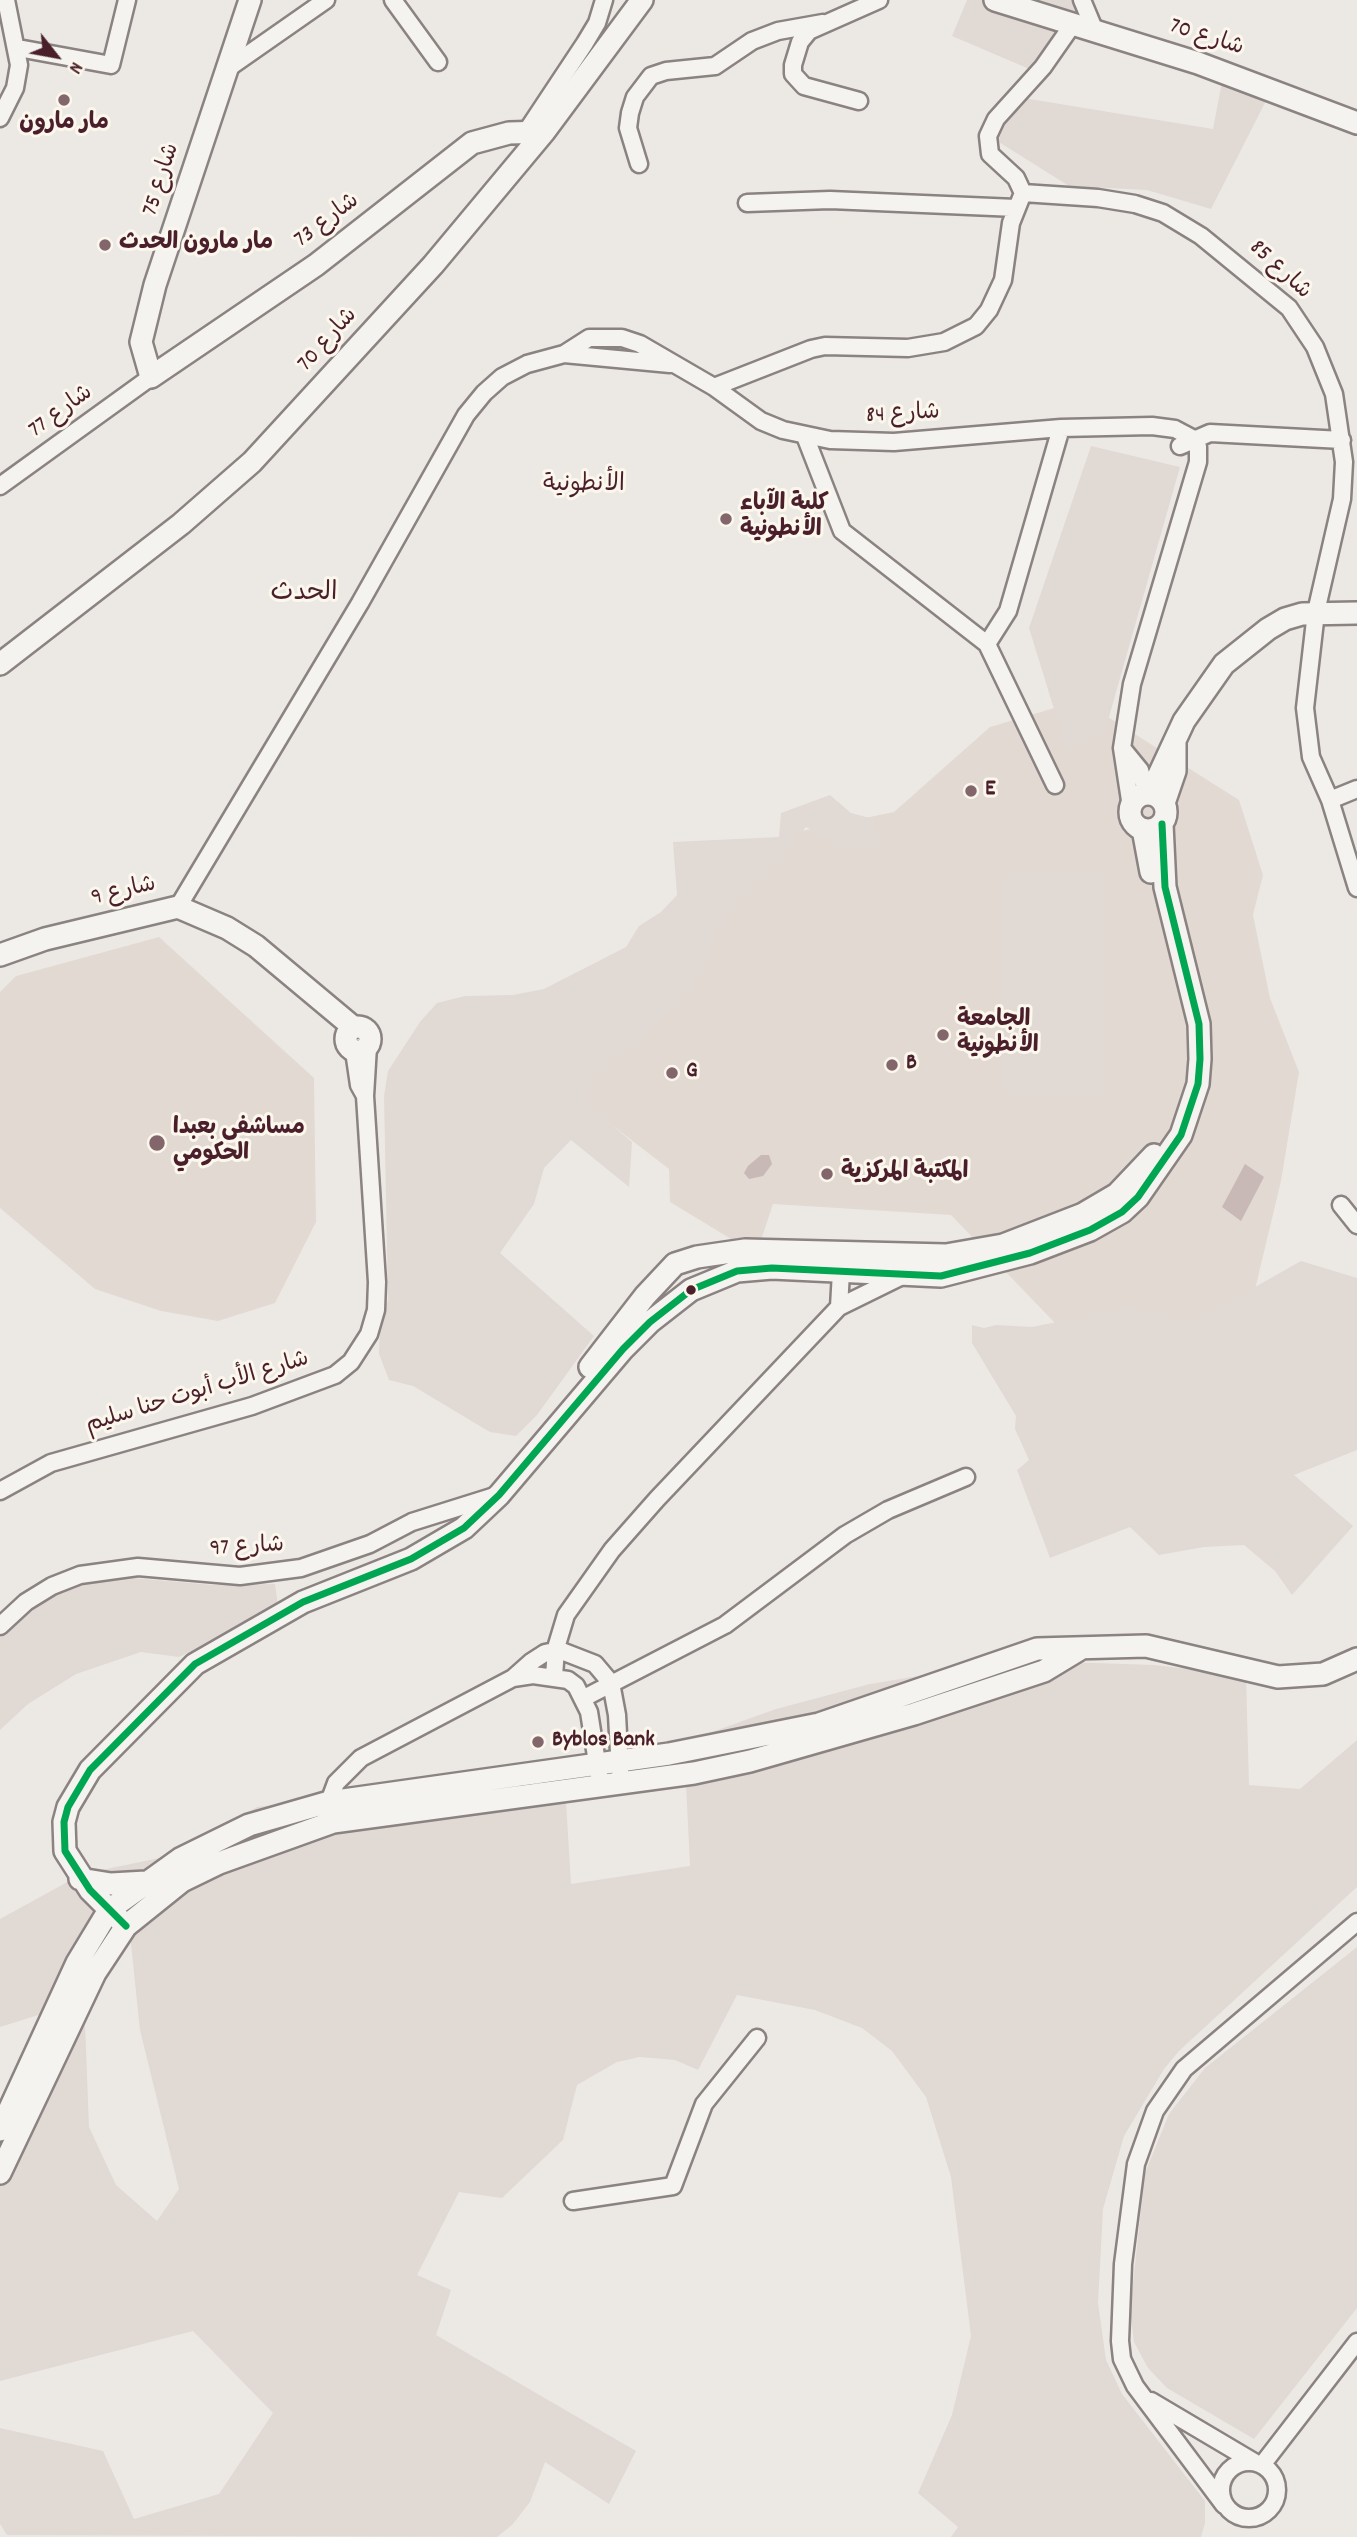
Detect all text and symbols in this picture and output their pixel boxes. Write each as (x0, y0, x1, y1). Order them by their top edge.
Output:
street label: شارع 70 (1165, 14, 1247, 64)
north arrow (21, 21, 91, 91)
text: N (60, 56, 88, 78)
marker: مار مارون (56, 92, 72, 108)
place label: مار مارون (19, 111, 109, 139)
street label: شارع 75 (138, 140, 188, 220)
street label: شارع 73 (290, 189, 366, 255)
place label: مار مارون الحدث (119, 231, 273, 259)
street label: شارع 85 (1242, 235, 1316, 307)
marker: مار مارون الحدث (97, 237, 113, 253)
street label: شارع 70 (293, 303, 365, 379)
street label: شارع 77 (24, 380, 100, 446)
street label: شارع 84 (865, 400, 941, 432)
district label: الأنطونية (543, 473, 625, 501)
place label: كلية الآباء الأنطونية (740, 492, 829, 546)
marker: كلية الآباء الأنطونية (718, 511, 734, 527)
district label: الحدث (271, 579, 337, 611)
place label: E (985, 777, 995, 805)
marker: E (963, 783, 979, 799)
street label: شارع 9 (89, 872, 159, 914)
place label: الجامعة الأنطونية (957, 1008, 1039, 1062)
marker: الجامعة الأنطونية (935, 1027, 951, 1043)
place label: B (906, 1051, 917, 1079)
marker: B (884, 1057, 900, 1073)
place label: G (686, 1059, 698, 1087)
marker: G (664, 1065, 680, 1081)
place label: مساشفى بعبدا الحكومي (173, 1116, 305, 1170)
marker: مساشفى بعبدا الحكومي (147, 1133, 167, 1153)
place label: المكتبة المركزية (841, 1160, 968, 1188)
marker: المكتبة المركزية (819, 1166, 835, 1182)
unlabelled marker (684, 1283, 698, 1297)
street label: شارع الأب أبوت حنا سليم (83, 1347, 313, 1441)
street label: شارع 97 (209, 1533, 285, 1565)
place label: Byblos Bank (552, 1728, 655, 1756)
marker: Byblos Bank (530, 1734, 546, 1750)

